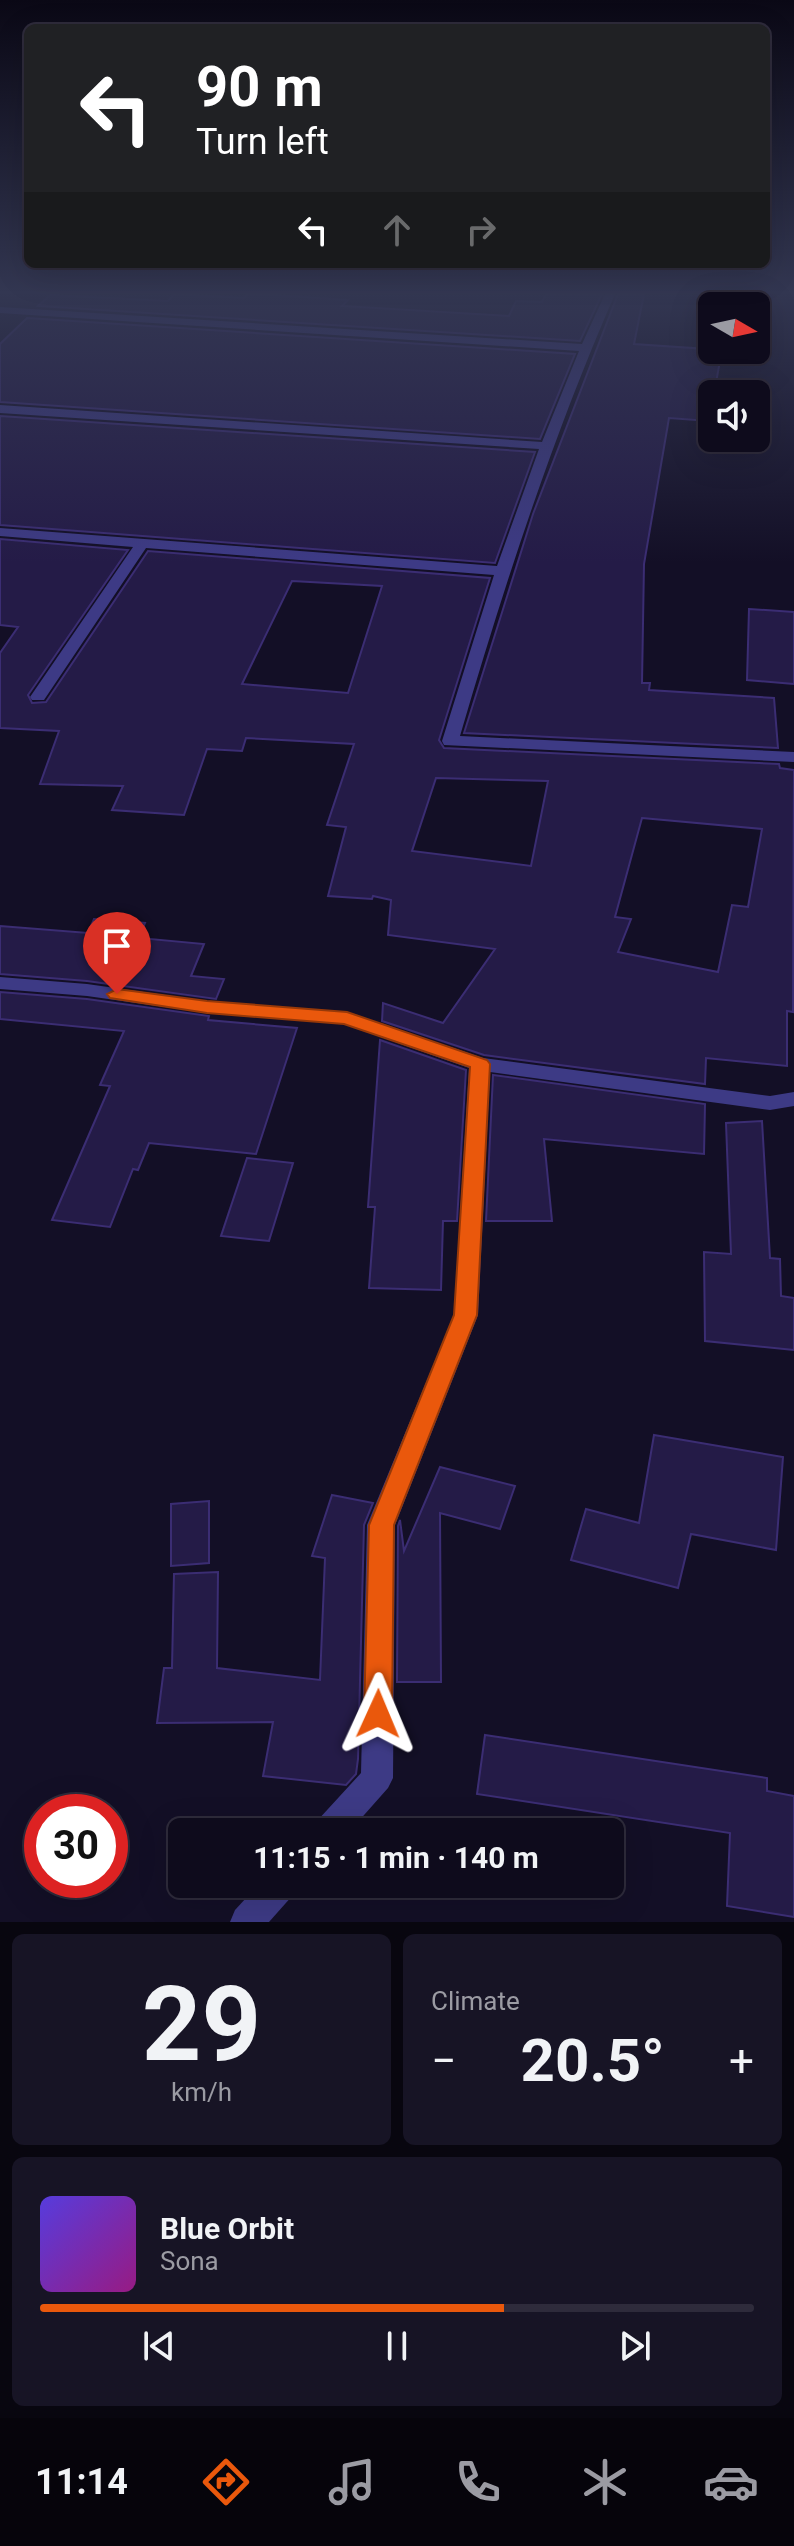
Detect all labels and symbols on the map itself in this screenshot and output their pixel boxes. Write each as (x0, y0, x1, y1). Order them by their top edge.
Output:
north arrow (698, 292, 770, 364)
pin (83, 912, 151, 994)
position arrow (336, 1672, 420, 1756)
speed limit sign: 30 (24, 1794, 128, 1898)

